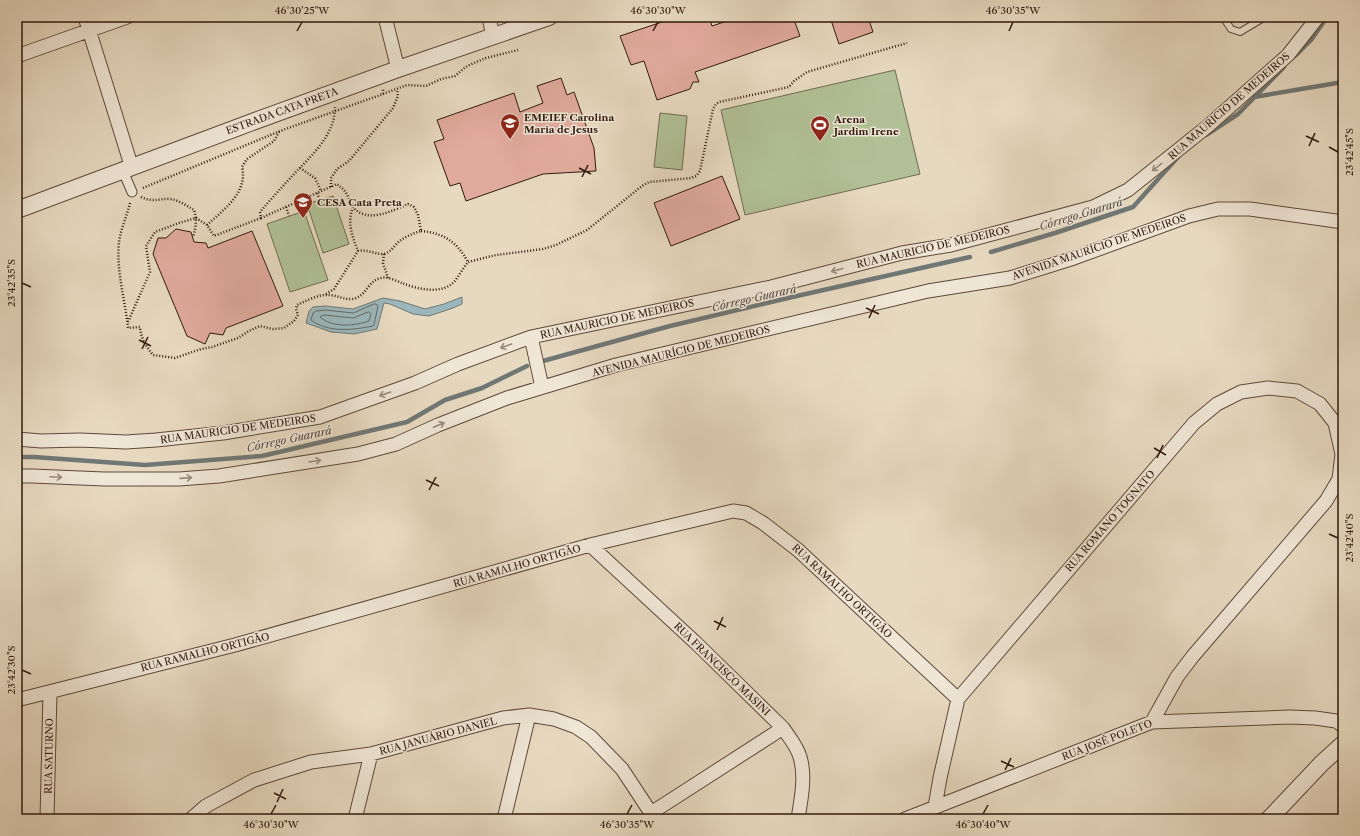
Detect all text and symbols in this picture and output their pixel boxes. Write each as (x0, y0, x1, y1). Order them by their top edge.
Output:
text: 46°30'25"W (275, 4, 330, 17)
text: 46°30'30"W (630, 4, 687, 17)
text: 46°30'35"W (986, 4, 1041, 17)
street label: RUA MAURICIO DE MEDEIROS (1165, 50, 1293, 162)
street label: ESTRADA CATA PRETA (224, 84, 340, 137)
place label: EMEIEF Carolina Maria de Jesus (524, 111, 614, 136)
school or university icon: EMEIEF Carolina Maria de Jesus (499, 112, 521, 140)
place label: Arena Jardim Irene (832, 113, 899, 138)
sports icon: Arena Jardim Irene (809, 114, 831, 142)
text: 23°42'45"S (1343, 128, 1356, 176)
one-way arrow (1152, 163, 1163, 172)
school or university icon: CESA Cata Preta (292, 191, 314, 219)
water label: Córrego Guarará (1038, 195, 1125, 233)
place label: CESA Cata Preta (317, 196, 402, 209)
street label: AVENIDA MAURÍCIO DE MEDEIROS (1009, 211, 1188, 283)
street label: RUA MAURICIO DE MEDEIROS (855, 223, 1011, 271)
text: 23°42'35"S (5, 259, 18, 307)
one-way arrow (831, 267, 844, 274)
water label: Córrego Guarará (710, 281, 798, 315)
street label: RUA MAURICIO DE MEDEIROS (539, 296, 695, 342)
street label: AVENIDA MAURÍCIO DE MEDEIROS (590, 323, 771, 380)
one-way arrow (500, 343, 512, 351)
one-way arrow (379, 390, 391, 398)
street label: RUA MAURICIO DE MEDEIROS (159, 412, 317, 446)
one-way arrow (432, 421, 444, 428)
water label: Córrego Guarará (245, 423, 333, 455)
one-way arrow (308, 457, 321, 465)
street label: RUA ROMANO TOGNATO (1062, 467, 1158, 575)
one-way arrow (49, 473, 62, 480)
one-way arrow (179, 475, 192, 482)
text: 23°42'40"S (1343, 514, 1356, 562)
street label: RUA RAMALHO ORTIGÃO (789, 541, 895, 641)
street label: RUA RAMALHO ORTIGÃO (452, 542, 582, 590)
street label: RUA FRANCISCO MASINI (671, 619, 773, 719)
street label: RUA RAMALHO ORTIGÃO (139, 630, 271, 674)
text: 23°42'30"S (5, 645, 18, 695)
street label: RUA JANUÁRIO DANIEL (378, 714, 499, 758)
street label: RUA JOSÉ POLETO (1060, 717, 1154, 763)
street label: RUA SATURNO (42, 718, 56, 794)
text: 46°30'30"W (243, 818, 300, 831)
text: 46°30'35"W (600, 818, 655, 831)
text: 46°30'40"W (955, 818, 1012, 831)

